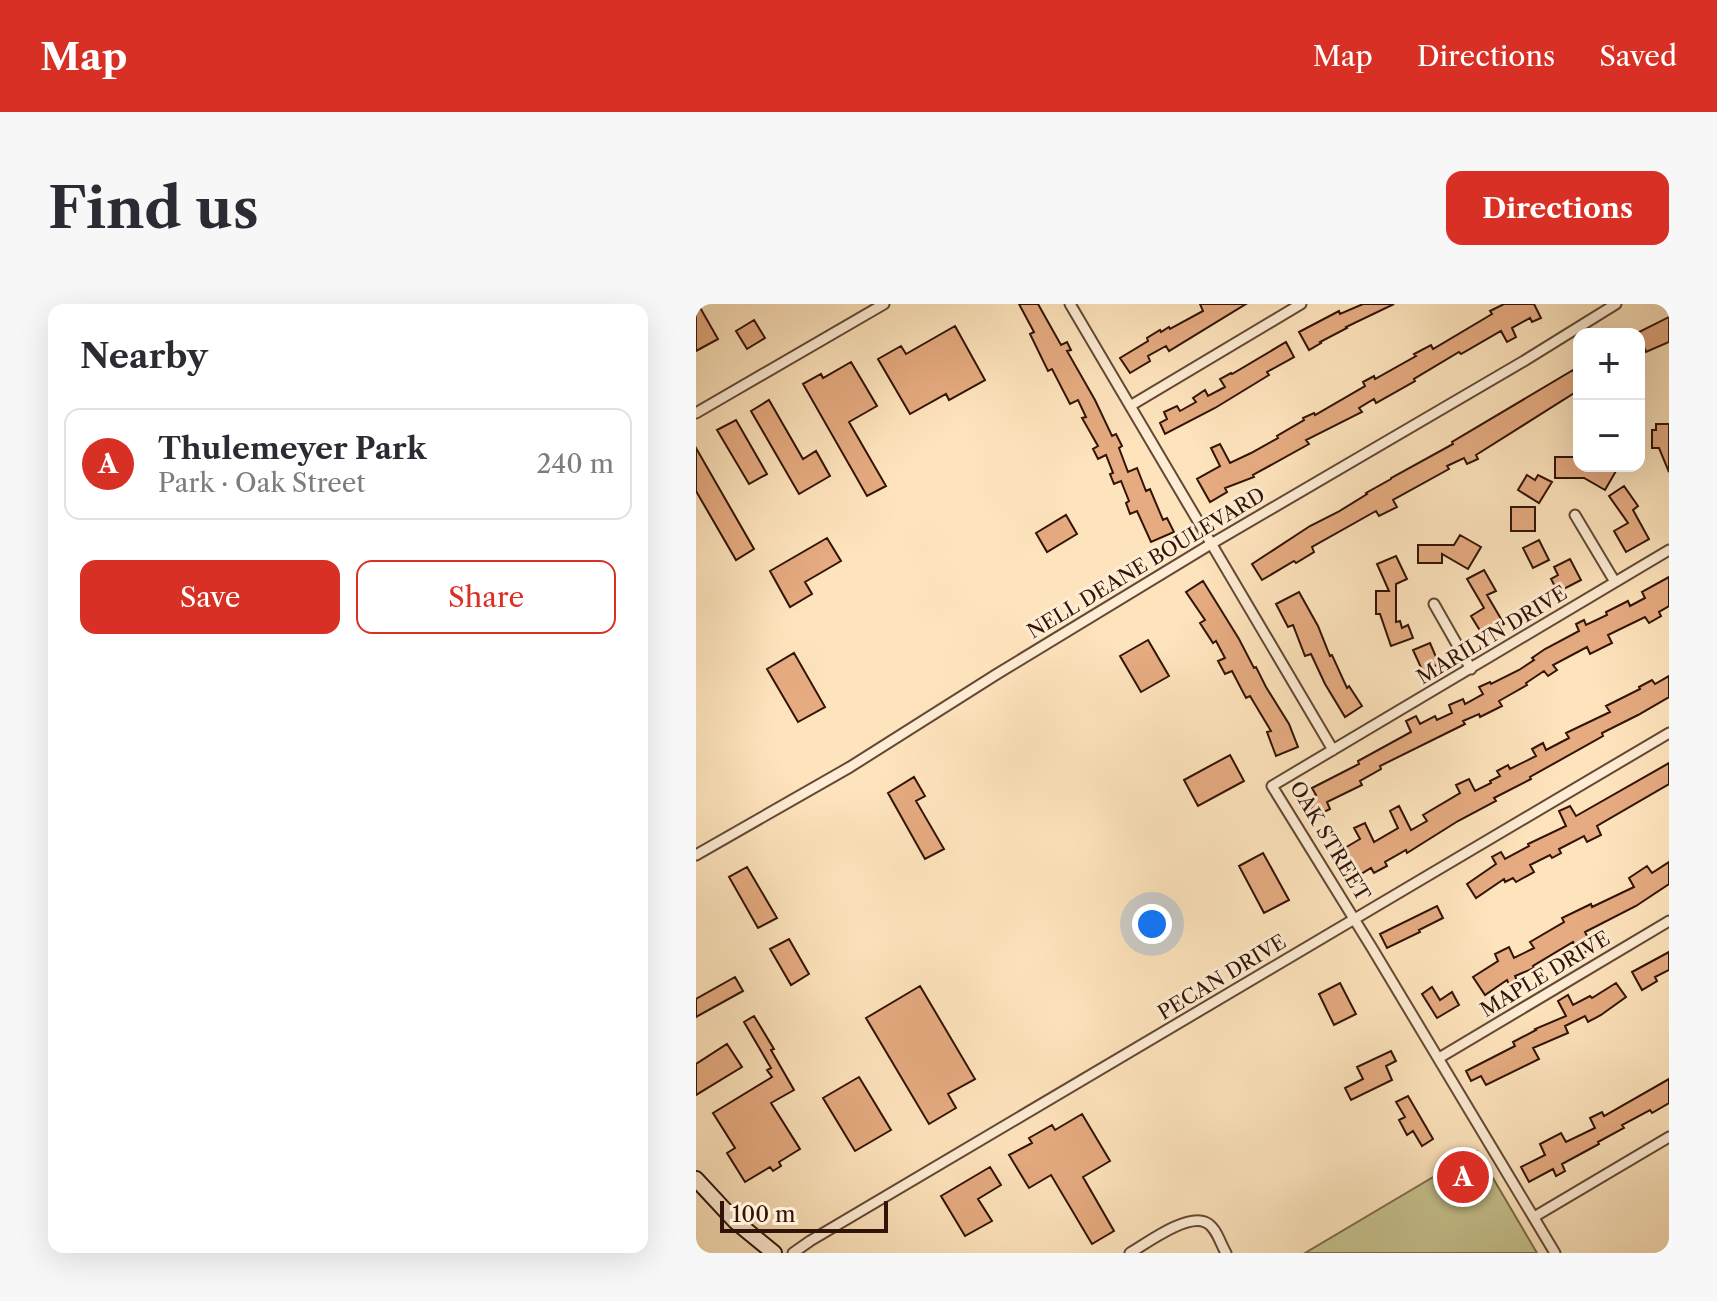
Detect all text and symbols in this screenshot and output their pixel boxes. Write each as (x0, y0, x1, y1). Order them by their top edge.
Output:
text: Map (40, 33, 128, 80)
text: Map (1313, 39, 1373, 73)
text: Directions (1417, 39, 1555, 73)
text: Saved (1599, 39, 1677, 73)
button: Directions (1446, 171, 1669, 245)
text: Find us (48, 174, 259, 243)
map controls (1573, 328, 1645, 472)
button: + (1573, 328, 1645, 400)
text: Nearby (80, 335, 208, 377)
button: − (1573, 400, 1645, 472)
text: Thulemeyer Park (158, 430, 427, 467)
text: A (98, 448, 118, 480)
text: 240 m (536, 448, 614, 480)
text: Park · Oak Street (158, 467, 366, 499)
street label: NELL DEANE BOULEVARD (1023, 482, 1269, 644)
button: Save (80, 560, 340, 634)
button: Share (356, 560, 616, 634)
street label: MARILYN DRIVE (1413, 581, 1571, 689)
street label: OAK STREET (1285, 777, 1375, 905)
your location (1132, 904, 1172, 944)
street label: MAPLE DRIVE (1476, 926, 1614, 1022)
street label: PECAN DRIVE (1154, 929, 1290, 1025)
pin: A (1437, 1147, 1489, 1207)
scale bar (720, 1197, 888, 1233)
text: 100 m (732, 1201, 795, 1228)

